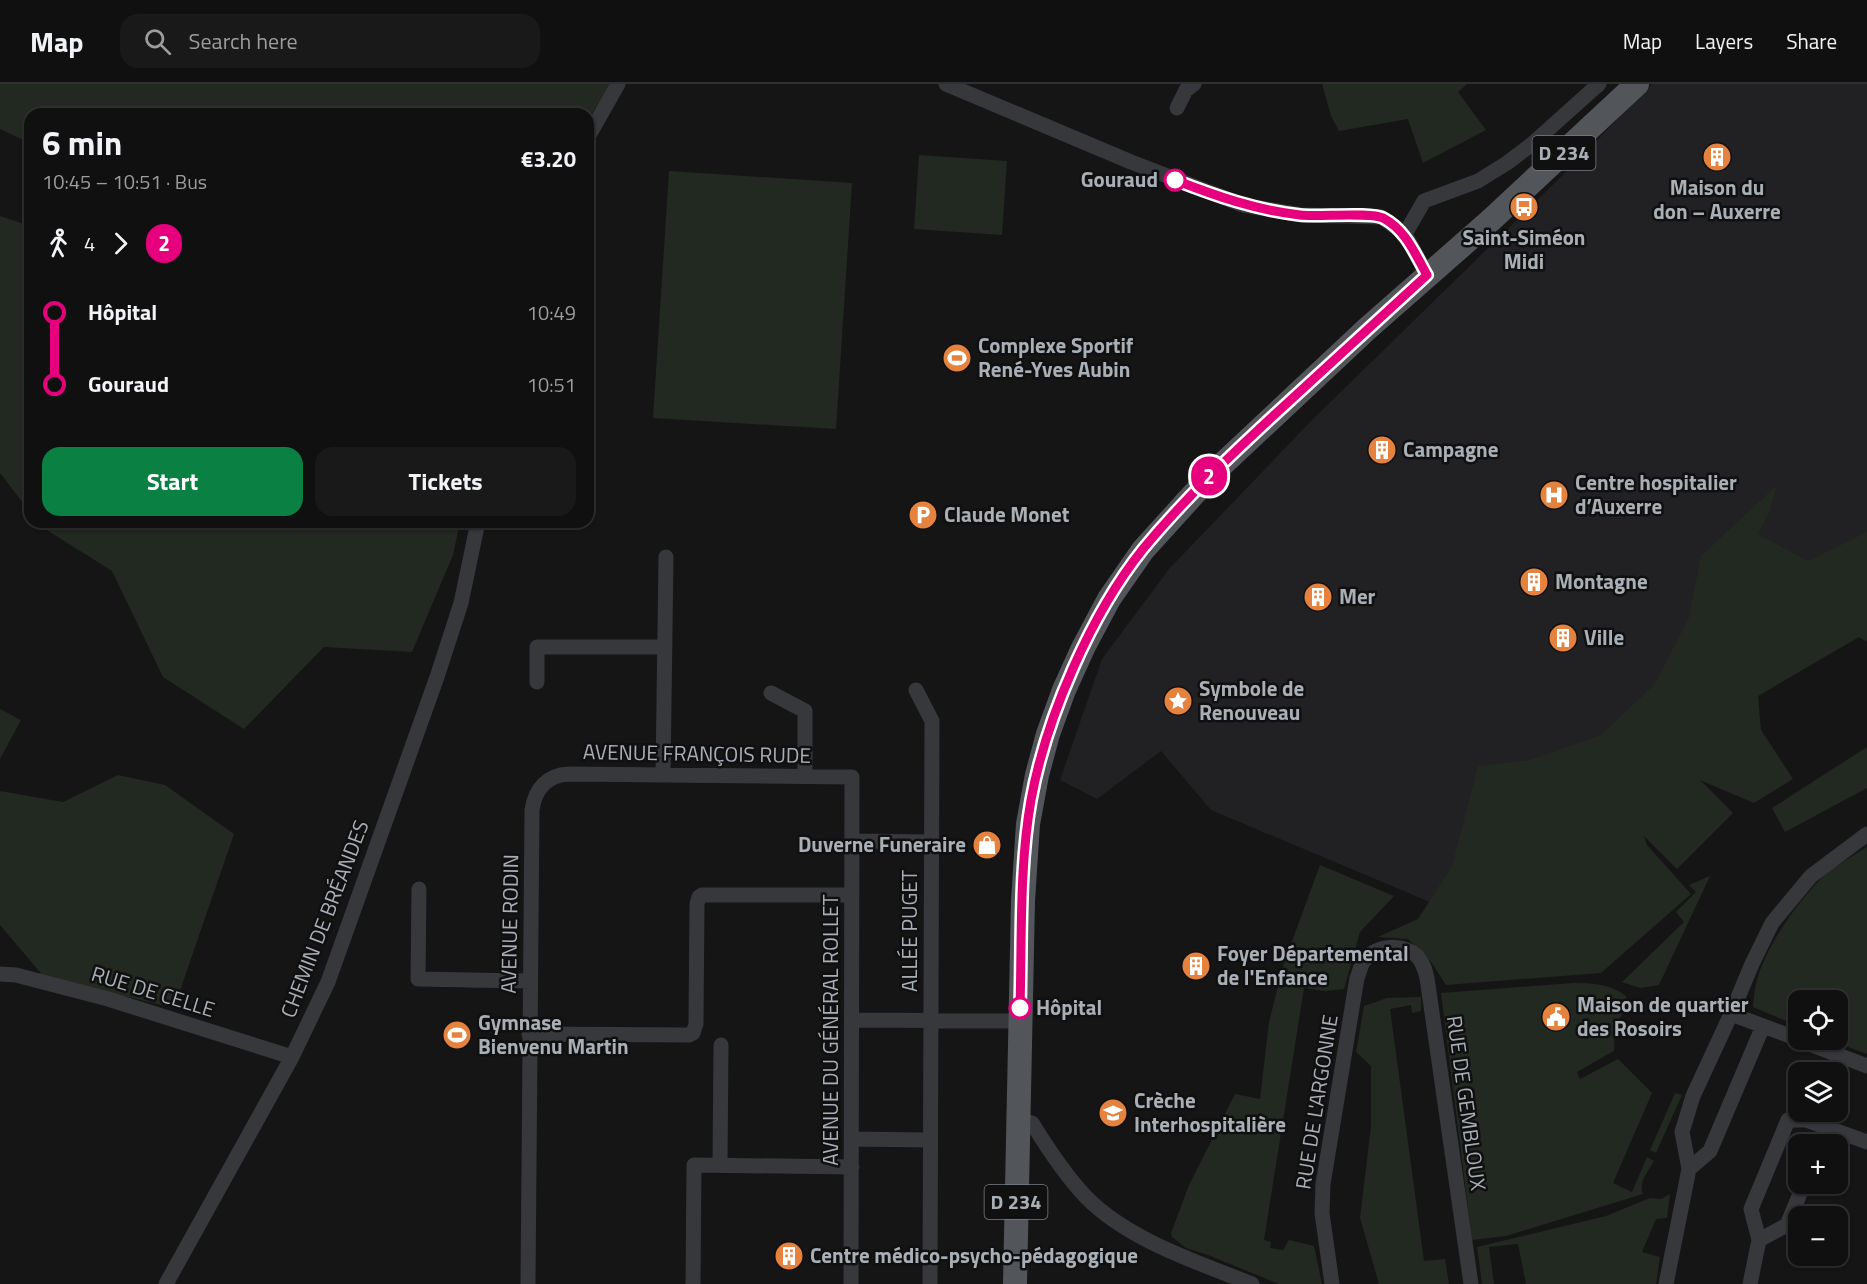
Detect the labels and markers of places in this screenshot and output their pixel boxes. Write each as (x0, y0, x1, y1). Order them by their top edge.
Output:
building icon: Maison du don – Auxerre (1701, 141, 1733, 173)
place label: Gouraud (1081, 163, 1158, 195)
marker: Gouraud (1164, 169, 1186, 191)
place label: Maison du don – Auxerre (1653, 171, 1781, 227)
bus stop icon: Saint-Siméon Midi (1508, 191, 1540, 223)
place label: Saint-Siméon Midi (1463, 221, 1585, 277)
place label: Complexe Sportif René-Yves Aubin (978, 329, 1134, 385)
sports icon: Complexe Sportif René-Yves Aubin (941, 342, 973, 374)
place label: Campagne (1403, 433, 1498, 465)
building icon: Campagne (1366, 434, 1398, 466)
place label: Centre hospitalier d’Auxerre (1575, 466, 1737, 522)
hospital icon: Centre hospitalier d’Auxerre (1538, 479, 1570, 511)
place label: Claude Monet (944, 498, 1070, 530)
parking icon: Claude Monet (907, 499, 939, 531)
place label: Montagne (1555, 565, 1648, 597)
building icon: Montagne (1518, 566, 1550, 598)
place label: Mer (1339, 580, 1376, 612)
building icon: Mer (1302, 581, 1334, 613)
place label: Ville (1584, 621, 1624, 653)
building icon: Ville (1547, 622, 1579, 654)
place label: Symbole de Renouveau (1199, 672, 1304, 728)
place icon: Symbole de Renouveau (1162, 685, 1194, 717)
place label: Duverne Funeraire (798, 828, 966, 860)
shop icon: Duverne Funeraire (971, 829, 1003, 861)
place label: Foyer Départemental de l'Enfance (1217, 937, 1409, 993)
building icon: Foyer Départemental de l'Enfance (1180, 950, 1212, 982)
place label: Maison de quartier des Rosoirs (1577, 988, 1749, 1044)
place label: Hôpital (1036, 991, 1102, 1023)
marker: Hôpital (1009, 997, 1031, 1019)
public building icon: Maison de quartier des Rosoirs (1540, 1001, 1572, 1033)
place label: Gymnase Bienvenu Martin (478, 1006, 629, 1062)
sports icon: Gymnase Bienvenu Martin (441, 1019, 473, 1051)
place label: Crèche Interhospitalière (1134, 1084, 1286, 1140)
school or university icon: Crèche Interhospitalière (1097, 1097, 1129, 1129)
place label: Centre médico-psycho-pédagogique (810, 1239, 1138, 1271)
building icon: Centre médico-psycho-pédagogique (773, 1240, 805, 1272)

